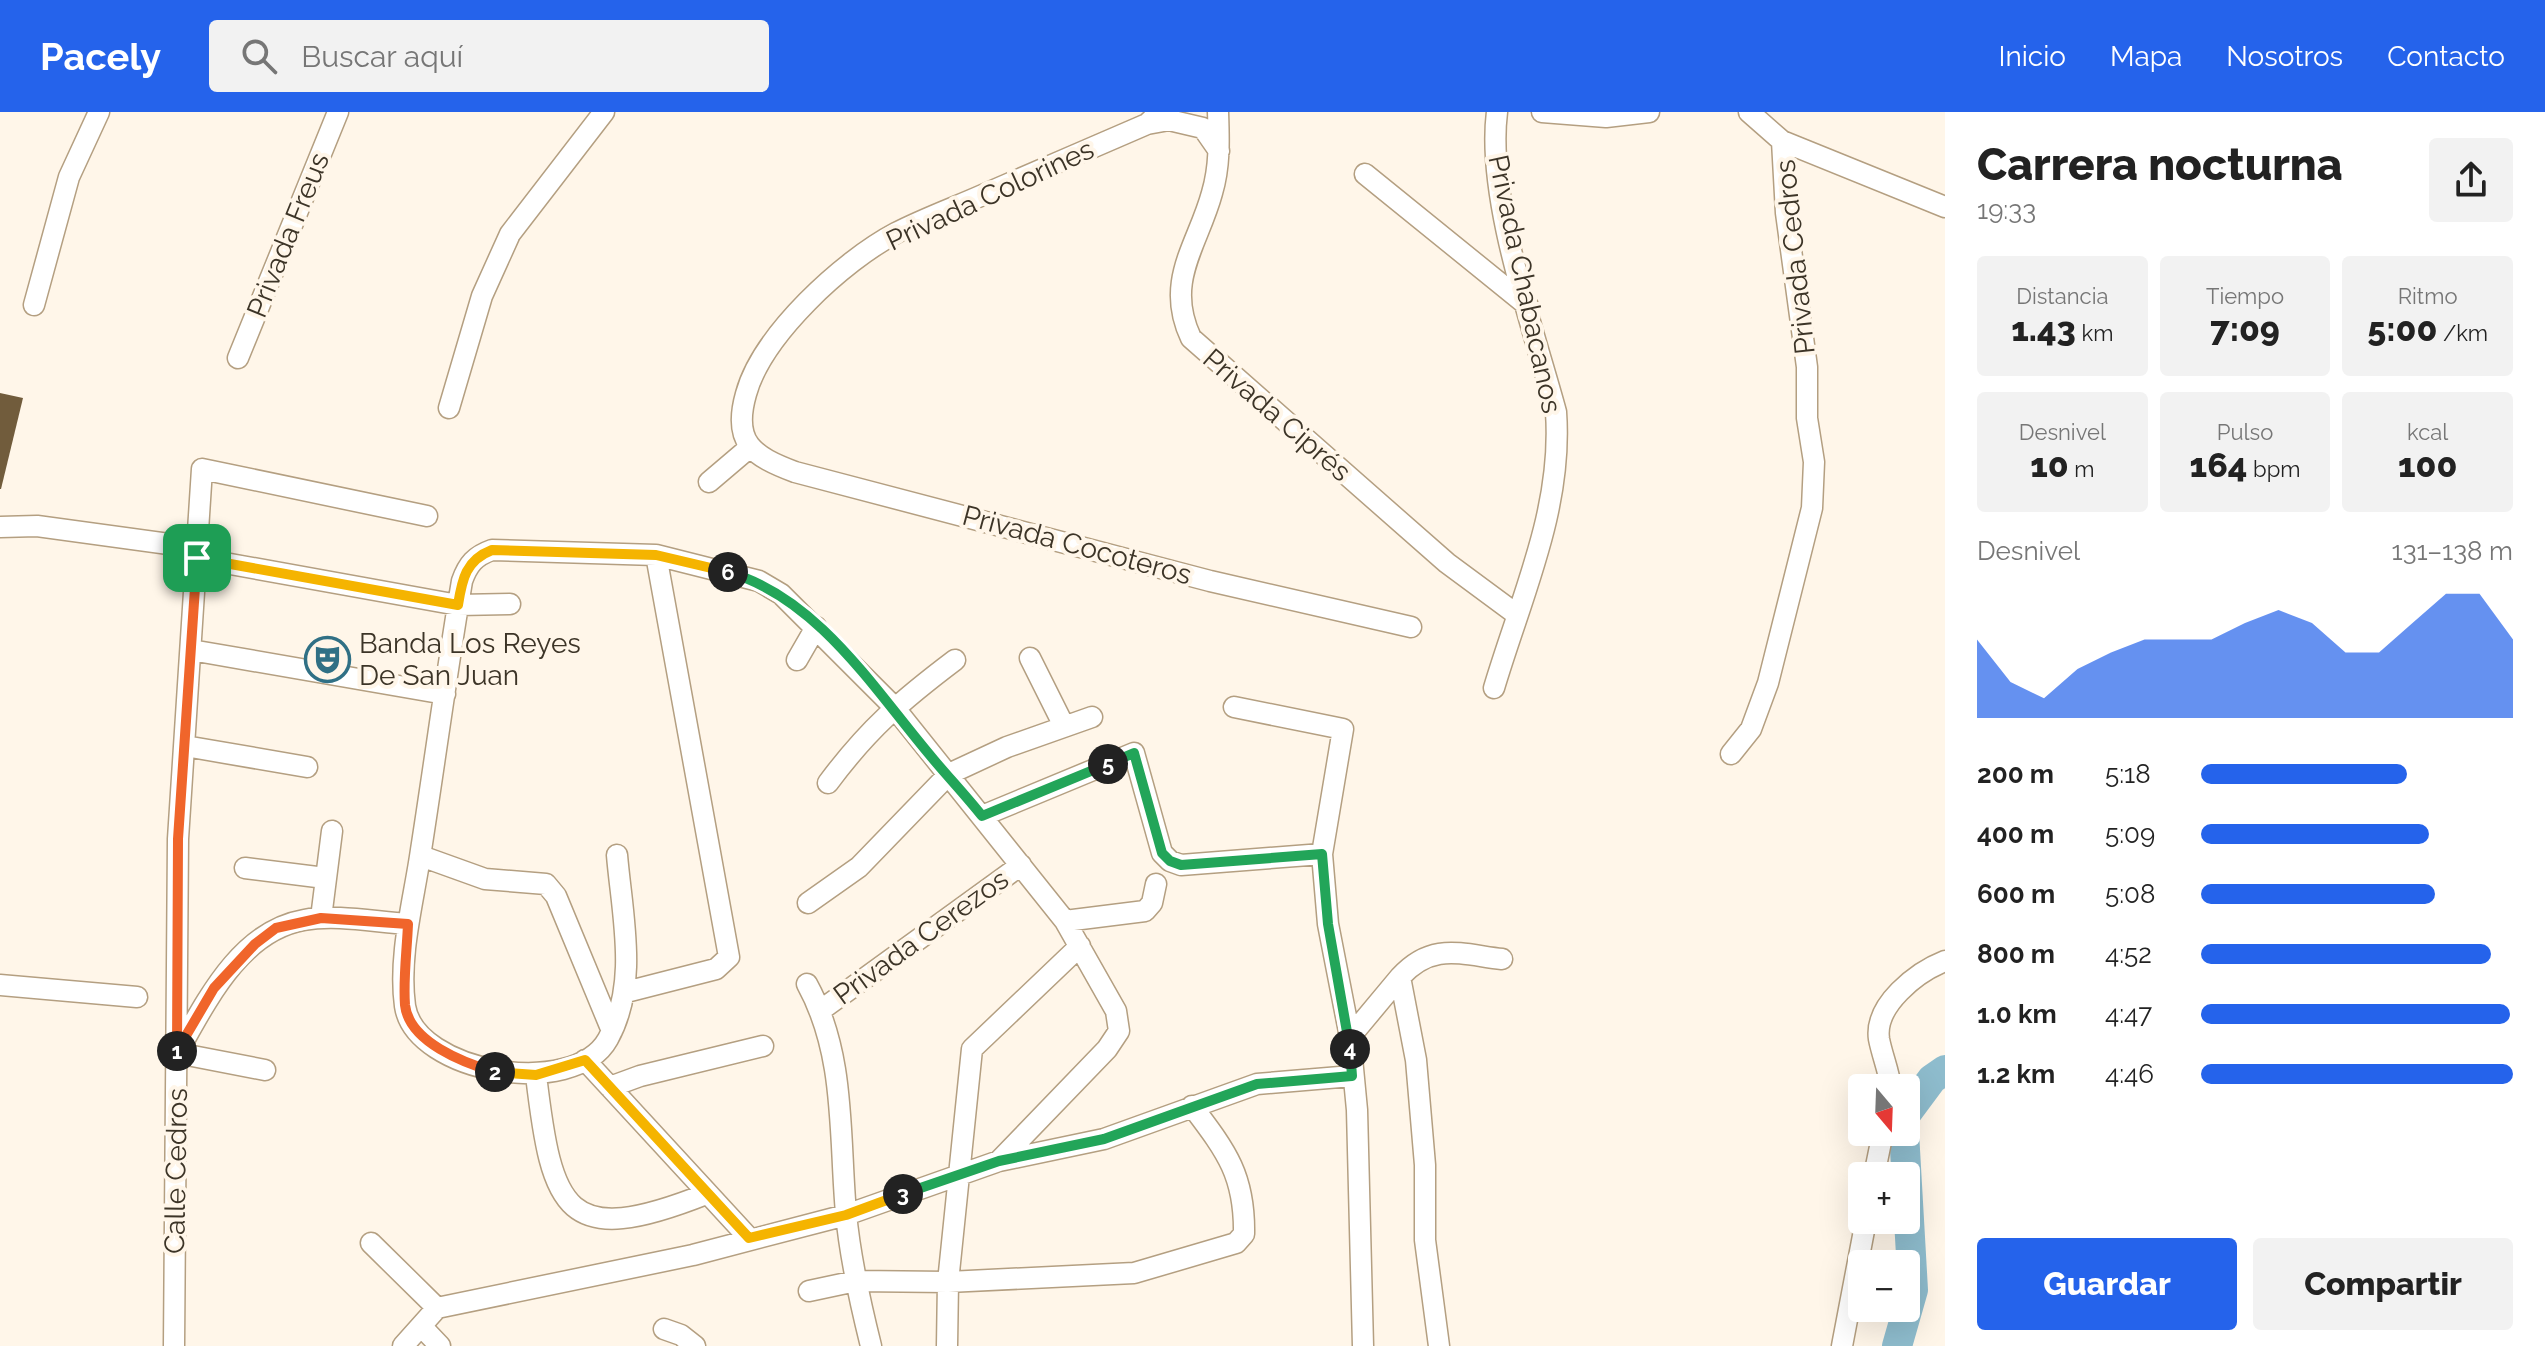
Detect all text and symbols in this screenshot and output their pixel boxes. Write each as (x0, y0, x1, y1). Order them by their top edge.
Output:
search box (209, 20, 769, 92)
text: Pacely (40, 34, 161, 79)
icon: search (237, 34, 281, 78)
text: Buscar aquí (301, 39, 463, 74)
text: Inicio (1998, 40, 2066, 73)
text: Mapa (2110, 40, 2182, 73)
text: Nosotros (2226, 40, 2343, 73)
text: Contacto (2387, 40, 2505, 73)
street label: Privada Colorines (881, 132, 1099, 258)
button: share (2429, 138, 2513, 222)
text: Carrera nocturna (1977, 139, 2343, 190)
street label: Privada Freus (240, 148, 336, 322)
street label: Privada Chabacanos (1481, 152, 1569, 416)
street label: Privada Cedros (1768, 158, 1822, 356)
text: 19:33 (1977, 195, 2036, 225)
text: Distancia (2016, 283, 2108, 309)
text: Tiempo (2206, 283, 2284, 309)
text: Ritmo (2398, 283, 2458, 309)
text: 1.43 (2011, 309, 2076, 349)
text: 7:09 (2210, 309, 2280, 349)
text: 5:00 (2367, 309, 2437, 349)
text: km (2076, 320, 2113, 346)
text: /km (2437, 320, 2488, 346)
street label: Privada Ciprés (1196, 342, 1358, 488)
text: Desnivel (2019, 419, 2106, 445)
text: Pulso (2217, 419, 2273, 445)
text: kcal (2407, 419, 2448, 445)
text: 10 (2030, 445, 2069, 485)
text: 164 (2190, 445, 2247, 485)
text: 100 (2398, 445, 2457, 485)
text: m (2069, 456, 2094, 482)
text: bpm (2247, 456, 2300, 482)
street label: Privada Cocoteros (959, 499, 1195, 591)
pin (163, 524, 231, 592)
icon: arrive (175, 536, 219, 580)
text: Desnivel (1977, 536, 2080, 566)
text: 131–138 m (2392, 536, 2513, 566)
pin: 6 (708, 552, 748, 592)
text: 6 (721, 559, 735, 585)
place label: Banda Los Reyes De San Juan (359, 627, 581, 692)
theatre icon: Banda Los Reyes De San Juan (304, 635, 352, 683)
pin: 5 (1088, 744, 1128, 784)
text: 5 (1102, 751, 1114, 777)
text: 200 m (1977, 759, 2054, 789)
text: 5:18 (2105, 759, 2151, 789)
text: 400 m (1977, 819, 2054, 849)
text: 5:09 (2105, 819, 2155, 849)
street label: Privada Cerezos (827, 863, 1015, 1011)
text: 600 m (1977, 879, 2055, 909)
text: 5:08 (2105, 879, 2155, 909)
text: 800 m (1977, 939, 2055, 969)
text: 4:52 (2105, 939, 2152, 969)
text: 1.0 km (1977, 999, 2057, 1029)
text: 4:47 (2105, 999, 2152, 1029)
pin: 4 (1330, 1029, 1370, 1069)
pin: 1 (157, 1031, 197, 1071)
text: 4 (1344, 1036, 1356, 1062)
text: 1 (172, 1038, 182, 1064)
pin: 2 (475, 1052, 515, 1092)
text: 2 (489, 1059, 501, 1085)
text: 1.2 km (1977, 1059, 2055, 1089)
text: 4:46 (2105, 1059, 2154, 1089)
north arrow (1848, 1074, 1920, 1146)
map controls (1848, 1074, 1920, 1322)
street label: Calle Cedros (158, 1088, 194, 1254)
button: + (1848, 1162, 1920, 1234)
pin: 3 (883, 1174, 923, 1214)
text: 3 (897, 1181, 909, 1207)
button: Guardar (1977, 1238, 2237, 1330)
button: Compartir (2253, 1238, 2513, 1330)
button: − (1848, 1250, 1920, 1322)

